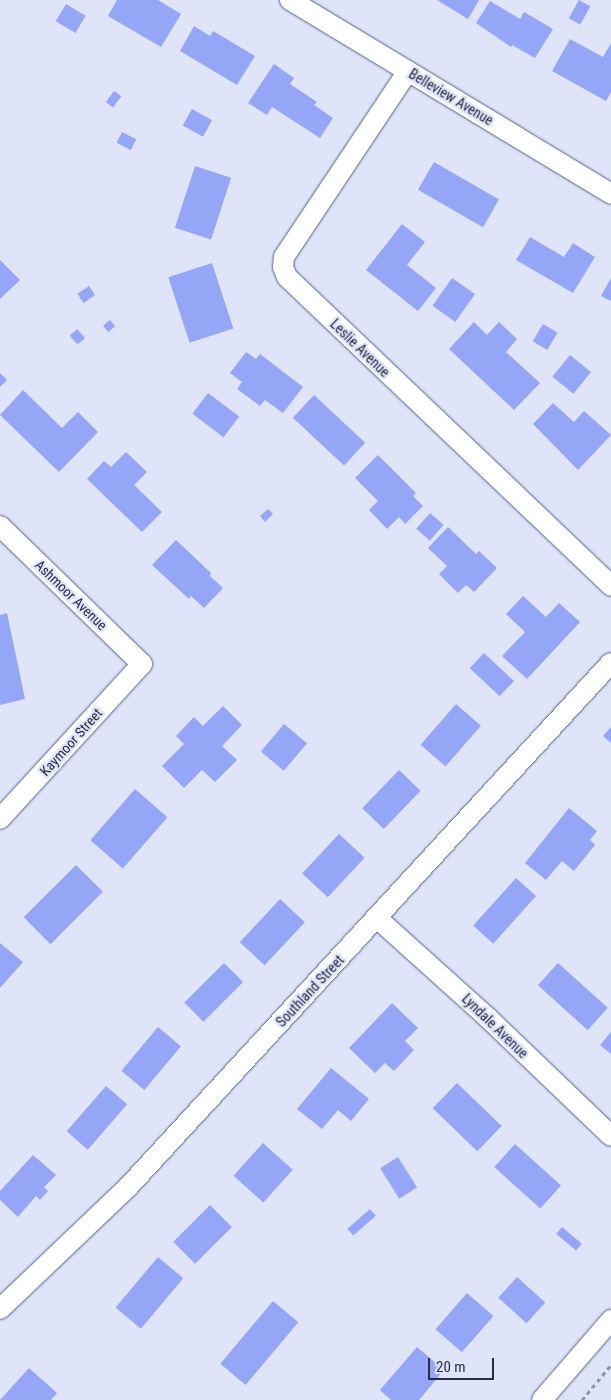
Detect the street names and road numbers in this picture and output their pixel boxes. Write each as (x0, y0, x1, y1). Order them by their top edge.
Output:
street label: Belleview Avenue (406, 65, 496, 129)
street label: Leslie Avenue (327, 316, 393, 380)
street label: Ashmoor Avenue (32, 556, 110, 634)
street label: Kaymoor Street (36, 705, 106, 779)
street label: Southland Street (273, 952, 347, 1030)
street label: Lyndale Avenue (458, 990, 532, 1062)

